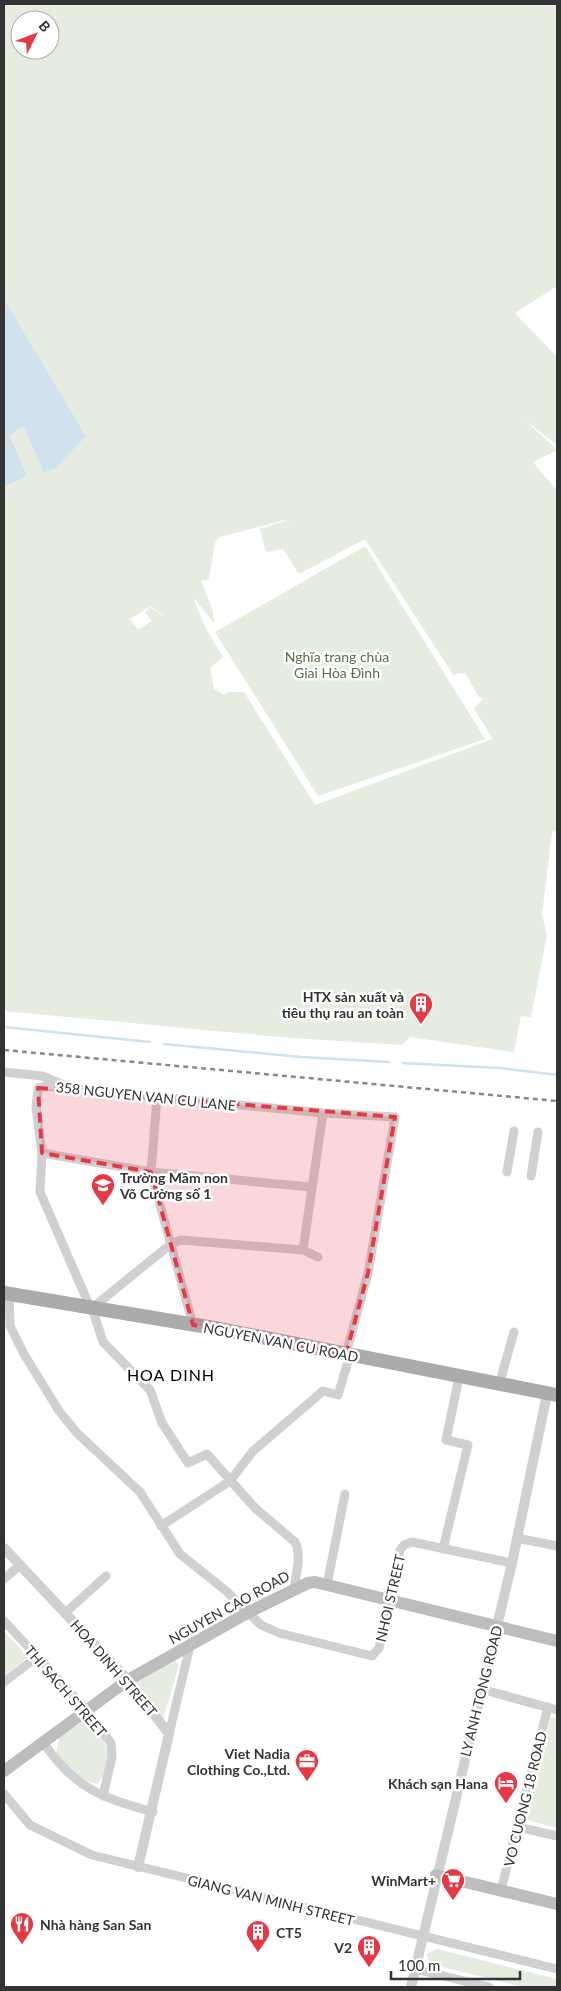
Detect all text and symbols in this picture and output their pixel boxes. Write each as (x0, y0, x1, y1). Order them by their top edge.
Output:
north arrow (10, 10, 60, 60)
text: B (36, 17, 54, 35)
park label: Nghĩa trang chùa Giai Hòa Đình (285, 648, 389, 681)
place label: HTX sản xuất và tiêu thụ rau an toàn (282, 988, 404, 1021)
building icon: HTX sản xuất và tiêu thụ rau an toàn (408, 991, 434, 1025)
street label: 358 NGUYEN VAN CU LANE (55, 1078, 237, 1114)
place label: Trường Mầm non Võ Cường số 1 (119, 1169, 228, 1202)
school or university icon: Trường Mầm non Võ Cường số 1 (90, 1172, 116, 1206)
street label: NGUYEN VAN CU ROAD (202, 1319, 360, 1365)
district label: HOA DINH (127, 1365, 215, 1384)
street label: NHOI STREET (372, 1552, 408, 1643)
street label: NGUYEN CAO ROAD (166, 1567, 292, 1647)
street label: HOA DINH STREET (67, 1616, 161, 1720)
street label: LY ANH TONG ROAD (456, 1624, 506, 1758)
street label: THI SACH STREET (22, 1642, 111, 1741)
street label: VO CUONG 18 ROAD (500, 1730, 550, 1868)
place label: Viet Nadia Clothing Co.,Ltd. (187, 1745, 290, 1778)
office icon: Viet Nadia Clothing Co.,Ltd. (294, 1748, 320, 1782)
hotel icon: Khách sạn Hana (493, 1770, 519, 1804)
place label: Khách sạn Hana (388, 1775, 488, 1792)
supermarket icon: WinMart+ (440, 1867, 466, 1901)
street label: GIANG VAN MINH STREET (186, 1871, 357, 1929)
place label: WinMart+ (371, 1872, 436, 1889)
restaurant icon: Nhà hàng San San (9, 1911, 35, 1945)
place label: Nhà hàng San San (40, 1916, 151, 1933)
building icon: CT5 (245, 1919, 271, 1953)
place label: CT5 (276, 1924, 302, 1941)
building icon: V2 (356, 1934, 382, 1968)
place label: V2 (333, 1939, 352, 1956)
scale bar (391, 1948, 520, 1980)
text: 100 m (398, 1956, 440, 1974)

